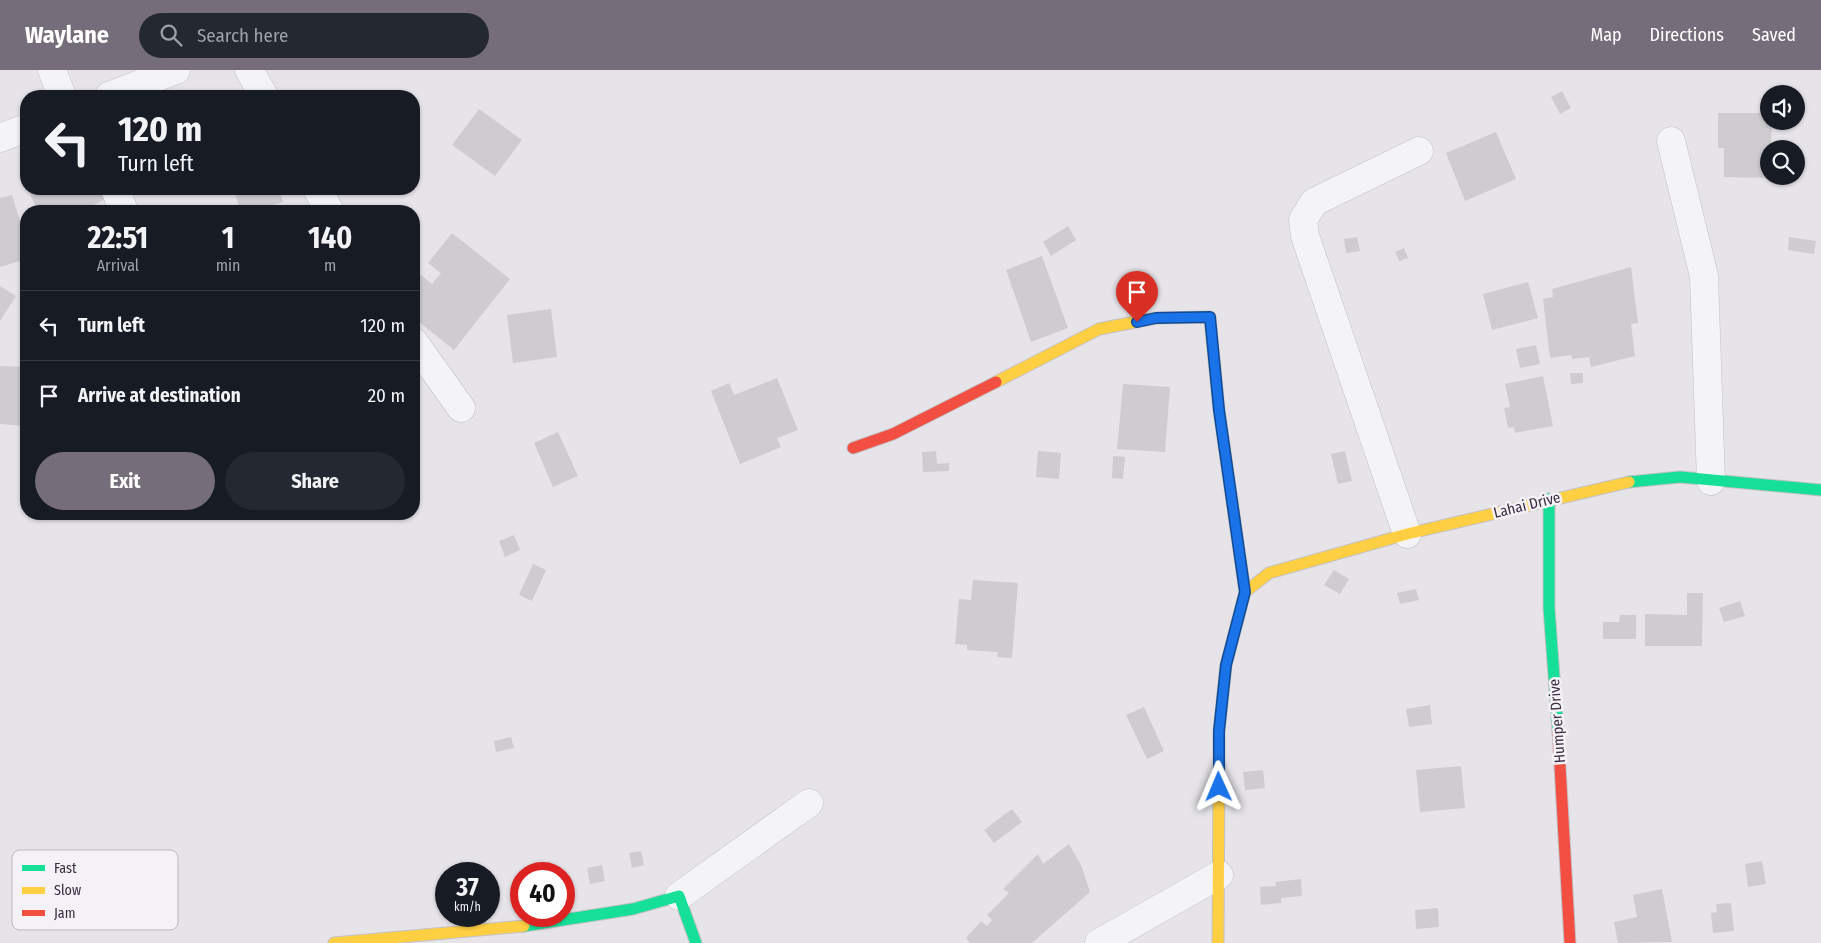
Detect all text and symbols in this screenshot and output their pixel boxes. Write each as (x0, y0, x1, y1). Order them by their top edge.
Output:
search box (139, 13, 489, 58)
text: Waylane (25, 21, 109, 49)
icon: search (157, 21, 185, 49)
text: Search here (197, 24, 288, 47)
text: Map (1590, 24, 1622, 46)
text: Directions (1650, 24, 1724, 46)
text: Saved (1752, 24, 1796, 46)
map controls (1760, 85, 1805, 185)
button: sound (1760, 85, 1805, 130)
text: 120 m (118, 108, 202, 150)
icon: left (35, 110, 100, 175)
button: search (1760, 140, 1805, 185)
text: Turn left (118, 150, 194, 177)
text: 22:51 (88, 220, 148, 256)
text: 1 (222, 220, 234, 256)
text: 140 (308, 220, 352, 256)
text: Arrival (97, 256, 139, 275)
text: min (216, 256, 240, 275)
text: m (324, 256, 336, 275)
pin (1116, 271, 1158, 322)
icon: arrive (1123, 278, 1151, 306)
icon: left (35, 312, 63, 340)
text: Turn left (78, 314, 145, 337)
text: 120 m (360, 314, 405, 337)
icon: arrive (35, 382, 63, 410)
text: Arrive at destination (78, 384, 241, 407)
text: 20 m (368, 384, 405, 407)
button: Exit (35, 452, 215, 510)
button: Share (225, 452, 405, 510)
street label: Lahai Drive (1492, 488, 1562, 522)
street label: Humper Drive (1545, 678, 1569, 764)
position arrow (1192, 760, 1244, 812)
legend (12, 850, 178, 930)
text: Fast (54, 860, 77, 877)
speed limit sign: 40 (510, 862, 575, 927)
text: 37 (456, 873, 479, 903)
text: Slow (54, 882, 81, 899)
text: km/h (454, 900, 481, 914)
text: Jam (54, 905, 75, 922)

